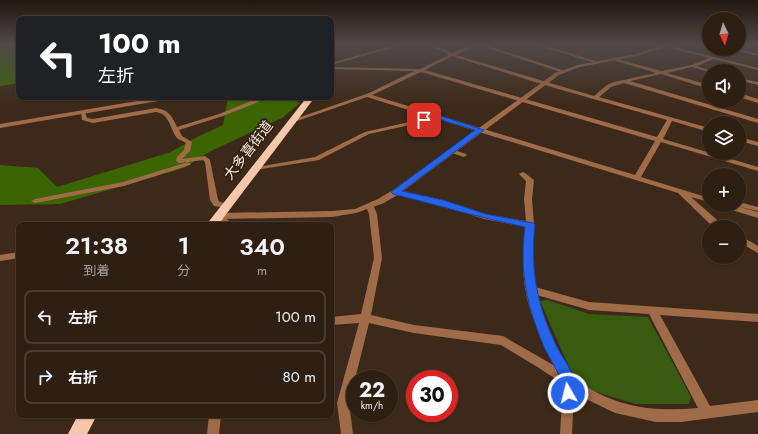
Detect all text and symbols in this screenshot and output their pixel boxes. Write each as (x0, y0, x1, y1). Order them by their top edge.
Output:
north arrow (702, 12, 746, 56)
map controls (702, 12, 746, 264)
text: 100 m (98, 23, 181, 64)
icon: left (32, 32, 84, 84)
text: 左折 (98, 63, 134, 89)
button: sound (702, 64, 746, 108)
pin (407, 103, 441, 137)
icon: arrive (413, 109, 435, 131)
street label: 大多喜街道 (219, 116, 277, 184)
button: layers (702, 116, 746, 160)
button: + (702, 168, 746, 212)
button: − (702, 220, 746, 264)
text: 21:38 (65, 228, 128, 263)
text: 1 (178, 228, 190, 263)
text: 340 (239, 229, 285, 264)
text: 到着 (84, 261, 110, 280)
text: 分 (177, 261, 190, 280)
text: m (257, 261, 267, 280)
icon: left (34, 306, 56, 328)
text: 100 m (275, 306, 316, 328)
text: 左折 (68, 307, 98, 329)
icon: right (34, 366, 56, 388)
text: 80 m (283, 366, 316, 388)
text: 右折 (68, 367, 98, 389)
speed limit sign: 30 (406, 370, 458, 422)
position arrow (547, 372, 589, 414)
text: 22 (359, 376, 385, 405)
text: km/h (361, 398, 383, 413)

